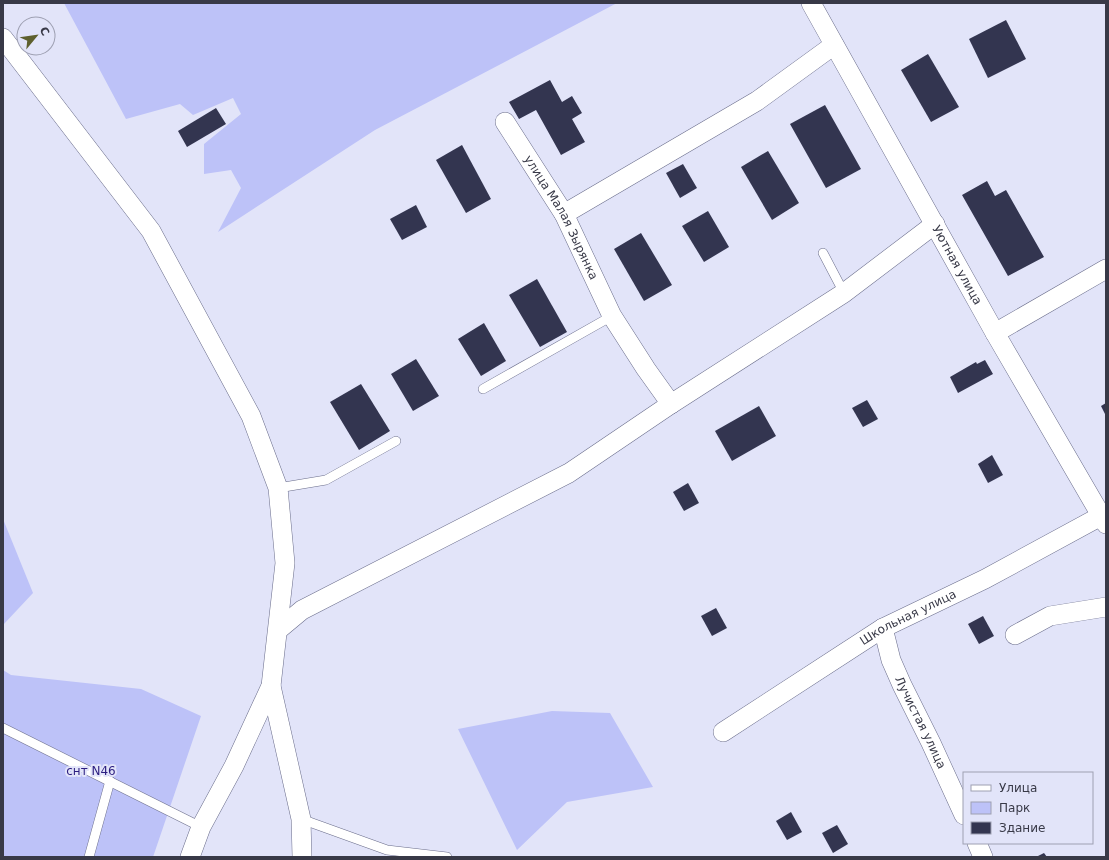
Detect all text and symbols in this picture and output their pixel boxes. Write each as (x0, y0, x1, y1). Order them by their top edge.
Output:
north arrow (16, 16, 56, 56)
text: С (37, 25, 52, 38)
street label: улица Малая Зырянка (521, 153, 601, 282)
street label: Уютная улица (929, 223, 985, 307)
street label: Школьная улица (857, 587, 959, 648)
street label: Лучистая улица (892, 674, 949, 771)
park label: снт N46 (66, 764, 116, 778)
legend (963, 772, 1093, 844)
text: Улица (999, 781, 1037, 795)
text: Парк (999, 801, 1030, 815)
text: Здание (999, 821, 1045, 835)

